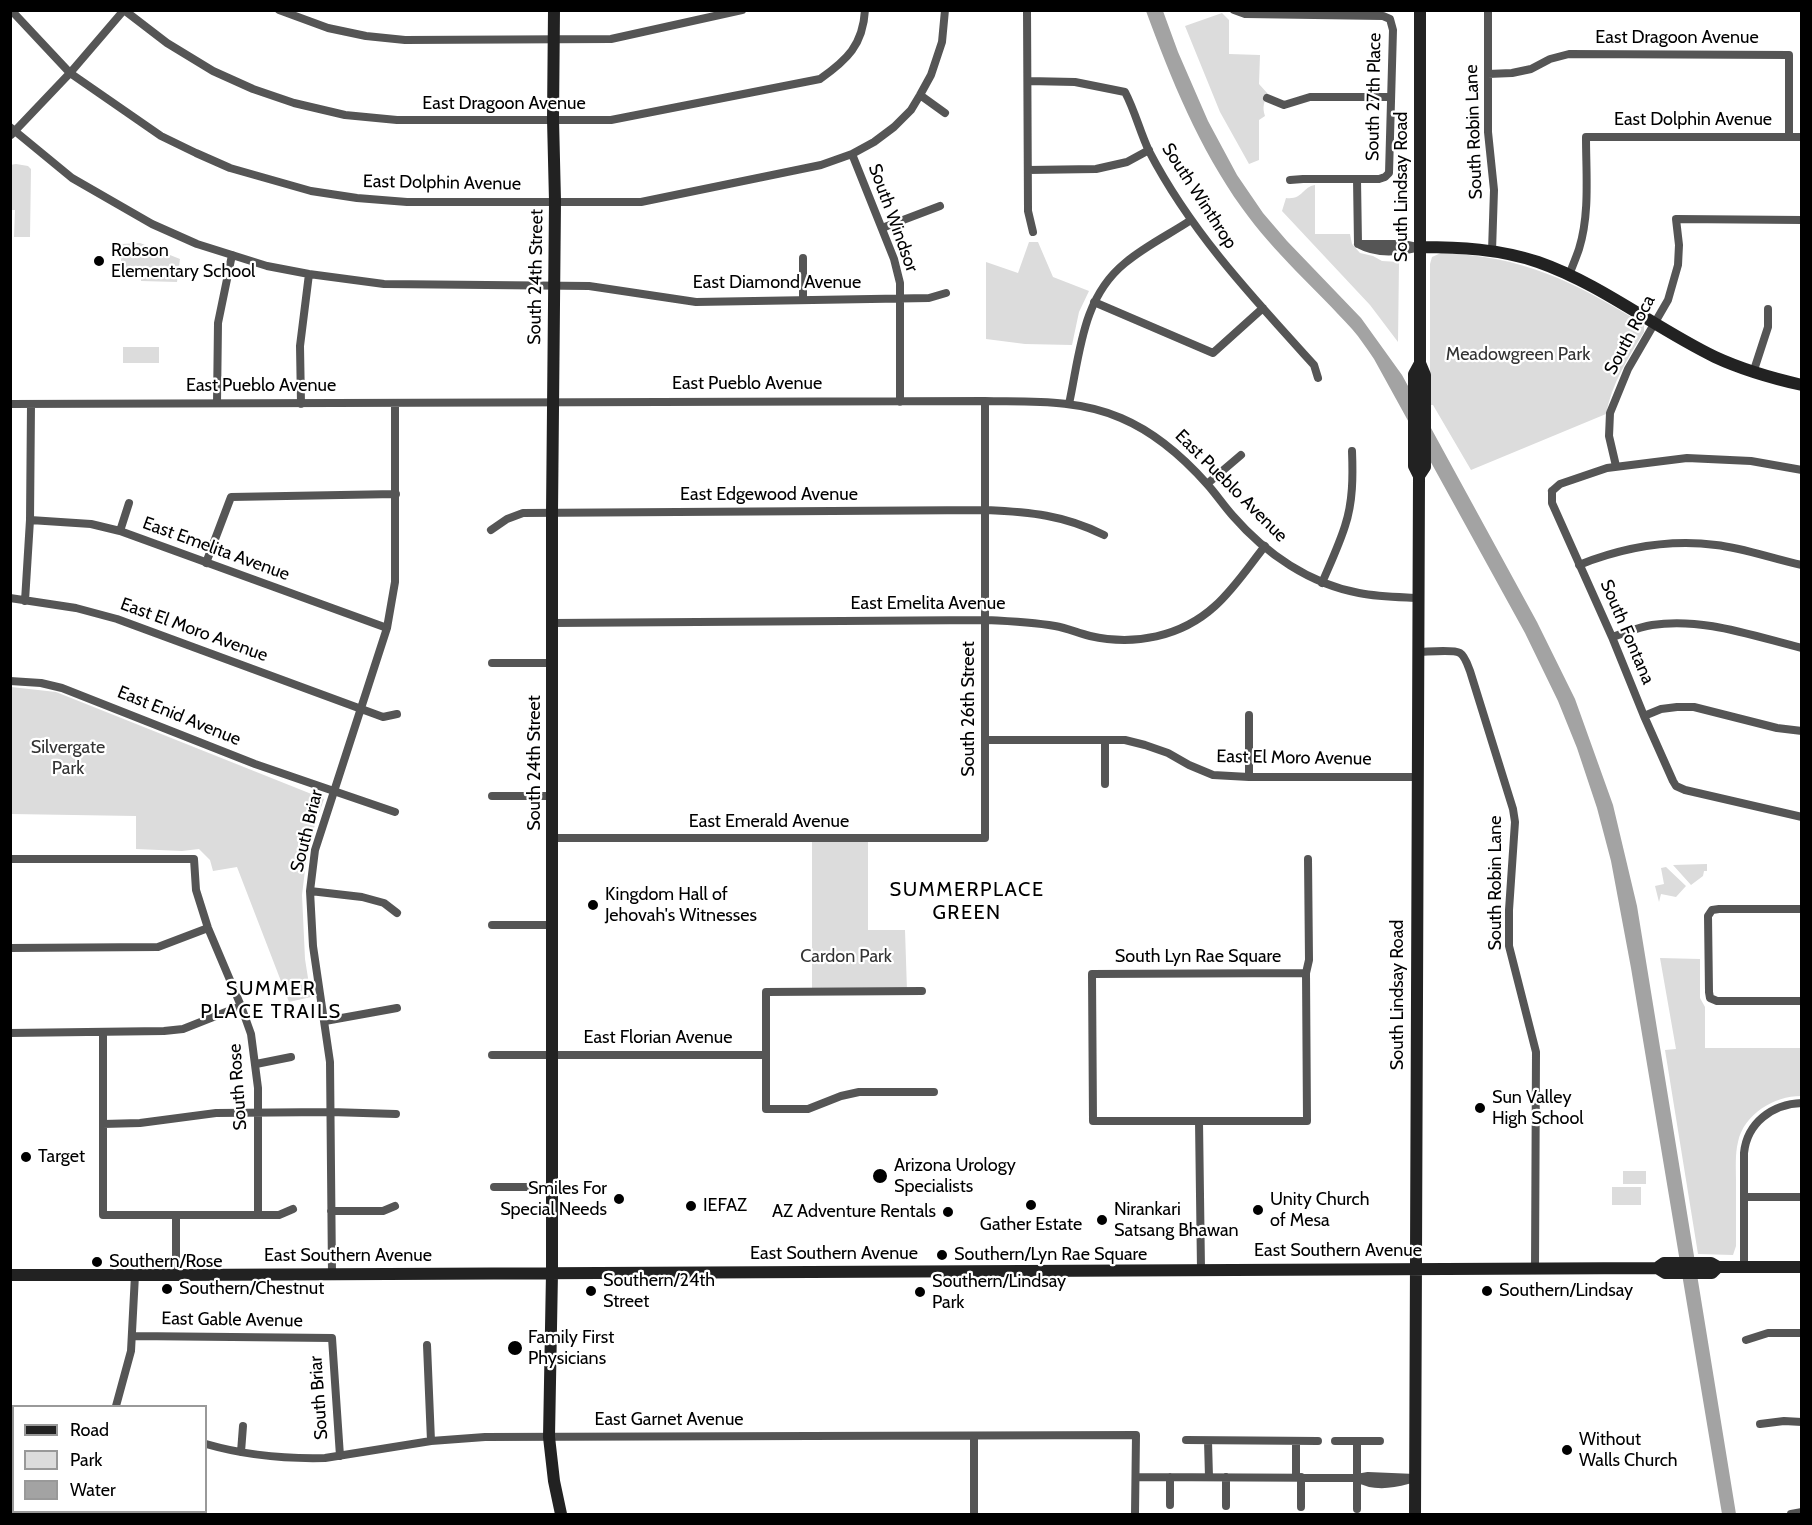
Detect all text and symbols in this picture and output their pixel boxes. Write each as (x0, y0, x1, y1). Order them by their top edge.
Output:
street label: East Dragoon Avenue (1595, 27, 1759, 49)
street label: South 27th Place (1362, 33, 1386, 161)
street label: South Robin Lane (1461, 64, 1487, 200)
street label: East Dragoon Avenue (422, 93, 586, 115)
street label: East Dolphin Avenue (1614, 109, 1772, 131)
street label: South Lindsay Road (1391, 112, 1413, 262)
street label: South Winthrop (1157, 139, 1241, 253)
street label: South Windsor (863, 161, 923, 275)
street label: East Dolphin Avenue (363, 171, 521, 195)
street label: South 24th Street (524, 209, 548, 345)
place label: Robson Elementary School (111, 240, 255, 282)
marker: Robson Elementary School (92, 254, 106, 268)
street label: East Diamond Avenue (693, 272, 861, 294)
street label: South Roca (1600, 292, 1660, 378)
park label: Meadowgreen Park (1446, 344, 1590, 366)
street label: East Pueblo Avenue (672, 373, 822, 395)
street label: East Pueblo Avenue (186, 375, 336, 397)
street label: East Pueblo Avenue (1170, 425, 1292, 547)
street label: East Edgewood Avenue (680, 484, 858, 506)
street label: East Emelita Avenue (140, 512, 292, 586)
street label: South Fontana (1595, 576, 1659, 688)
street label: East El Moro Avenue (117, 593, 271, 667)
street label: East Emelita Avenue (851, 593, 1005, 615)
street label: South 26th Street (958, 641, 980, 777)
street label: East Enid Avenue (114, 681, 244, 751)
street label: South 24th Street (524, 695, 546, 831)
park label: Silvergate Park (31, 737, 105, 780)
street label: East El Moro Avenue (1216, 746, 1372, 770)
street label: South Briar (286, 788, 328, 874)
street label: East Emerald Avenue (689, 811, 849, 833)
street label: South Robin Lane (1485, 816, 1507, 950)
district label: SUMMERPLACE GREEN (890, 878, 1044, 925)
place label: Kingdom Hall of Jehovah's Witnesses (605, 884, 757, 926)
marker: Kingdom Hall of Jehovah's Witnesses (586, 898, 600, 912)
street label: South Lindsay Road (1387, 920, 1409, 1070)
park label: Cardon Park (800, 946, 892, 968)
street label: South Lyn Rae Square (1115, 946, 1281, 968)
district label: SUMMER PLACE TRAILS (200, 977, 342, 1024)
street label: East Florian Avenue (584, 1027, 732, 1049)
street label: South Rose (224, 1043, 252, 1131)
place label: Sun Valley High School (1492, 1087, 1584, 1130)
marker: Sun Valley High School (1473, 1101, 1487, 1115)
place label: Target (38, 1146, 85, 1168)
marker: Target (19, 1150, 33, 1164)
place label: Arizona Urology Specialists (894, 1155, 1016, 1198)
marker: Arizona Urology Specialists (871, 1167, 889, 1185)
place label: Smiles For Special Needs (500, 1178, 607, 1220)
place label: Unity Church of Mesa (1270, 1189, 1369, 1232)
marker: Smiles For Special Needs (612, 1192, 626, 1206)
place label: IEFAZ (703, 1195, 747, 1217)
marker: Gather Estate (1024, 1198, 1038, 1212)
marker: IEFAZ (684, 1199, 698, 1213)
place label: Nirankari Satsang Bhawan (1114, 1199, 1239, 1242)
place label: AZ Adventure Rentals (772, 1201, 936, 1223)
marker: Unity Church of Mesa (1251, 1203, 1265, 1217)
marker: AZ Adventure Rentals (941, 1205, 955, 1219)
marker: Nirankari Satsang Bhawan (1095, 1213, 1109, 1227)
place label: Gather Estate (980, 1214, 1082, 1236)
street label: East Southern Avenue (1254, 1240, 1422, 1262)
street label: East Southern Avenue (750, 1243, 918, 1265)
place label: Southern/Lyn Rae Square (954, 1244, 1147, 1266)
street label: East Southern Avenue (264, 1245, 432, 1267)
marker: Southern/Lyn Rae Square (935, 1248, 949, 1262)
place label: Southern/Rose (109, 1251, 223, 1273)
marker: Southern/Rose (90, 1255, 104, 1269)
place label: Southern/24th Street (603, 1270, 715, 1312)
place label: Southern/Lindsay Park (932, 1271, 1066, 1314)
place label: Southern/Chestnut (179, 1278, 324, 1300)
place label: Southern/Lindsay (1499, 1280, 1633, 1302)
marker: Southern/Chestnut (160, 1282, 174, 1296)
marker: Southern/24th Street (584, 1284, 598, 1298)
marker: Southern/Lindsay (1480, 1284, 1494, 1298)
marker: Southern/Lindsay Park (913, 1285, 927, 1299)
street label: East Gable Avenue (161, 1308, 303, 1332)
place label: Family First Physicians (528, 1327, 614, 1370)
marker: Family First Physicians (506, 1339, 524, 1357)
street label: South Briar (305, 1355, 333, 1441)
legend (12, 1405, 207, 1513)
street label: East Garnet Avenue (594, 1409, 744, 1431)
text: Road (70, 1419, 109, 1441)
place label: Without Walls Church (1579, 1429, 1678, 1472)
marker: Without Walls Church (1560, 1443, 1574, 1457)
text: Park (70, 1449, 102, 1471)
text: Water (70, 1479, 116, 1501)

